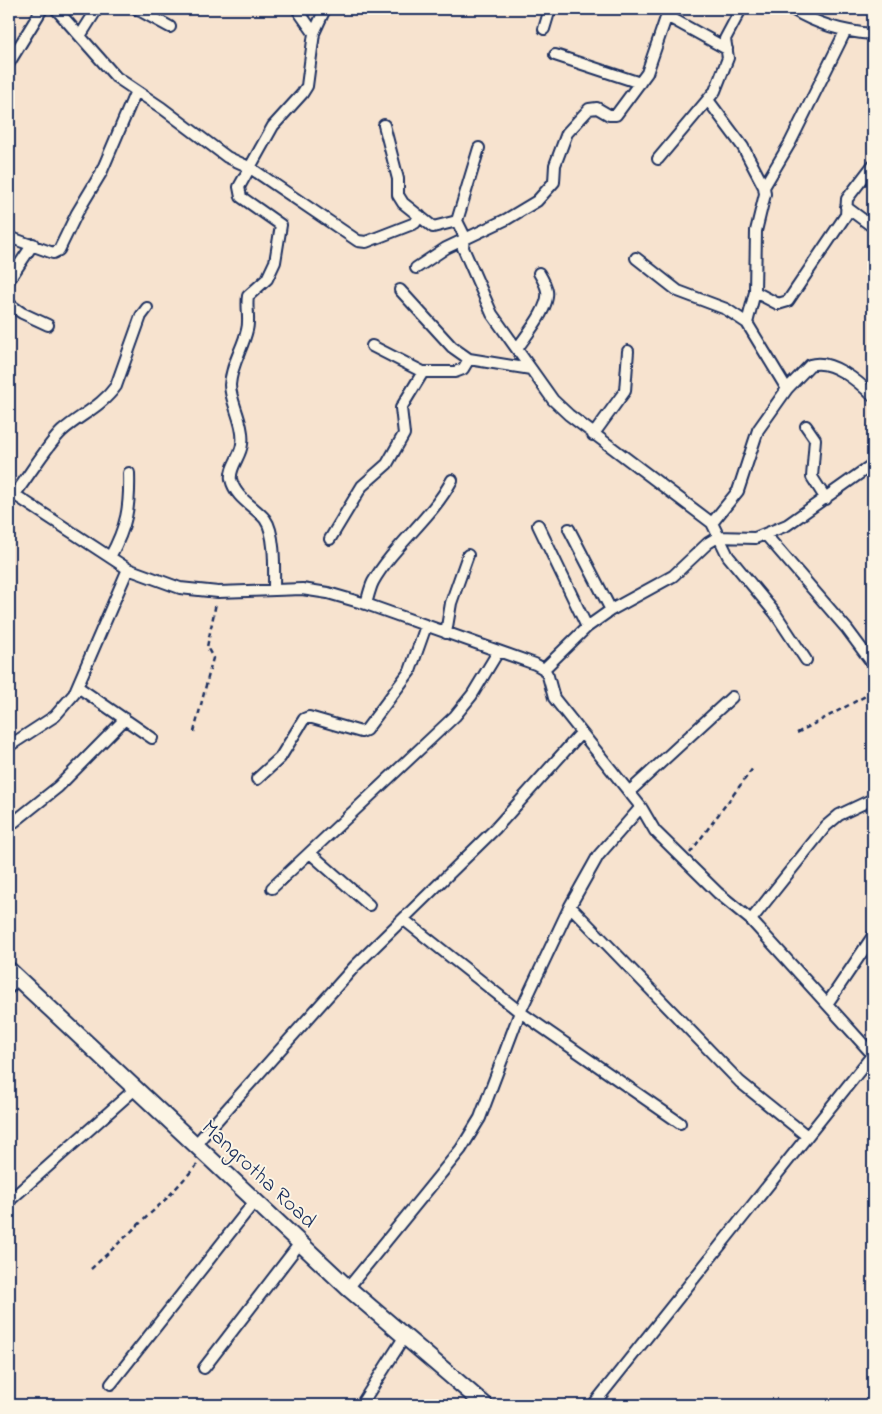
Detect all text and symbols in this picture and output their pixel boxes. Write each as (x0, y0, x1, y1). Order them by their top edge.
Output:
street label: Mangrotha Road (193, 1113, 323, 1238)

